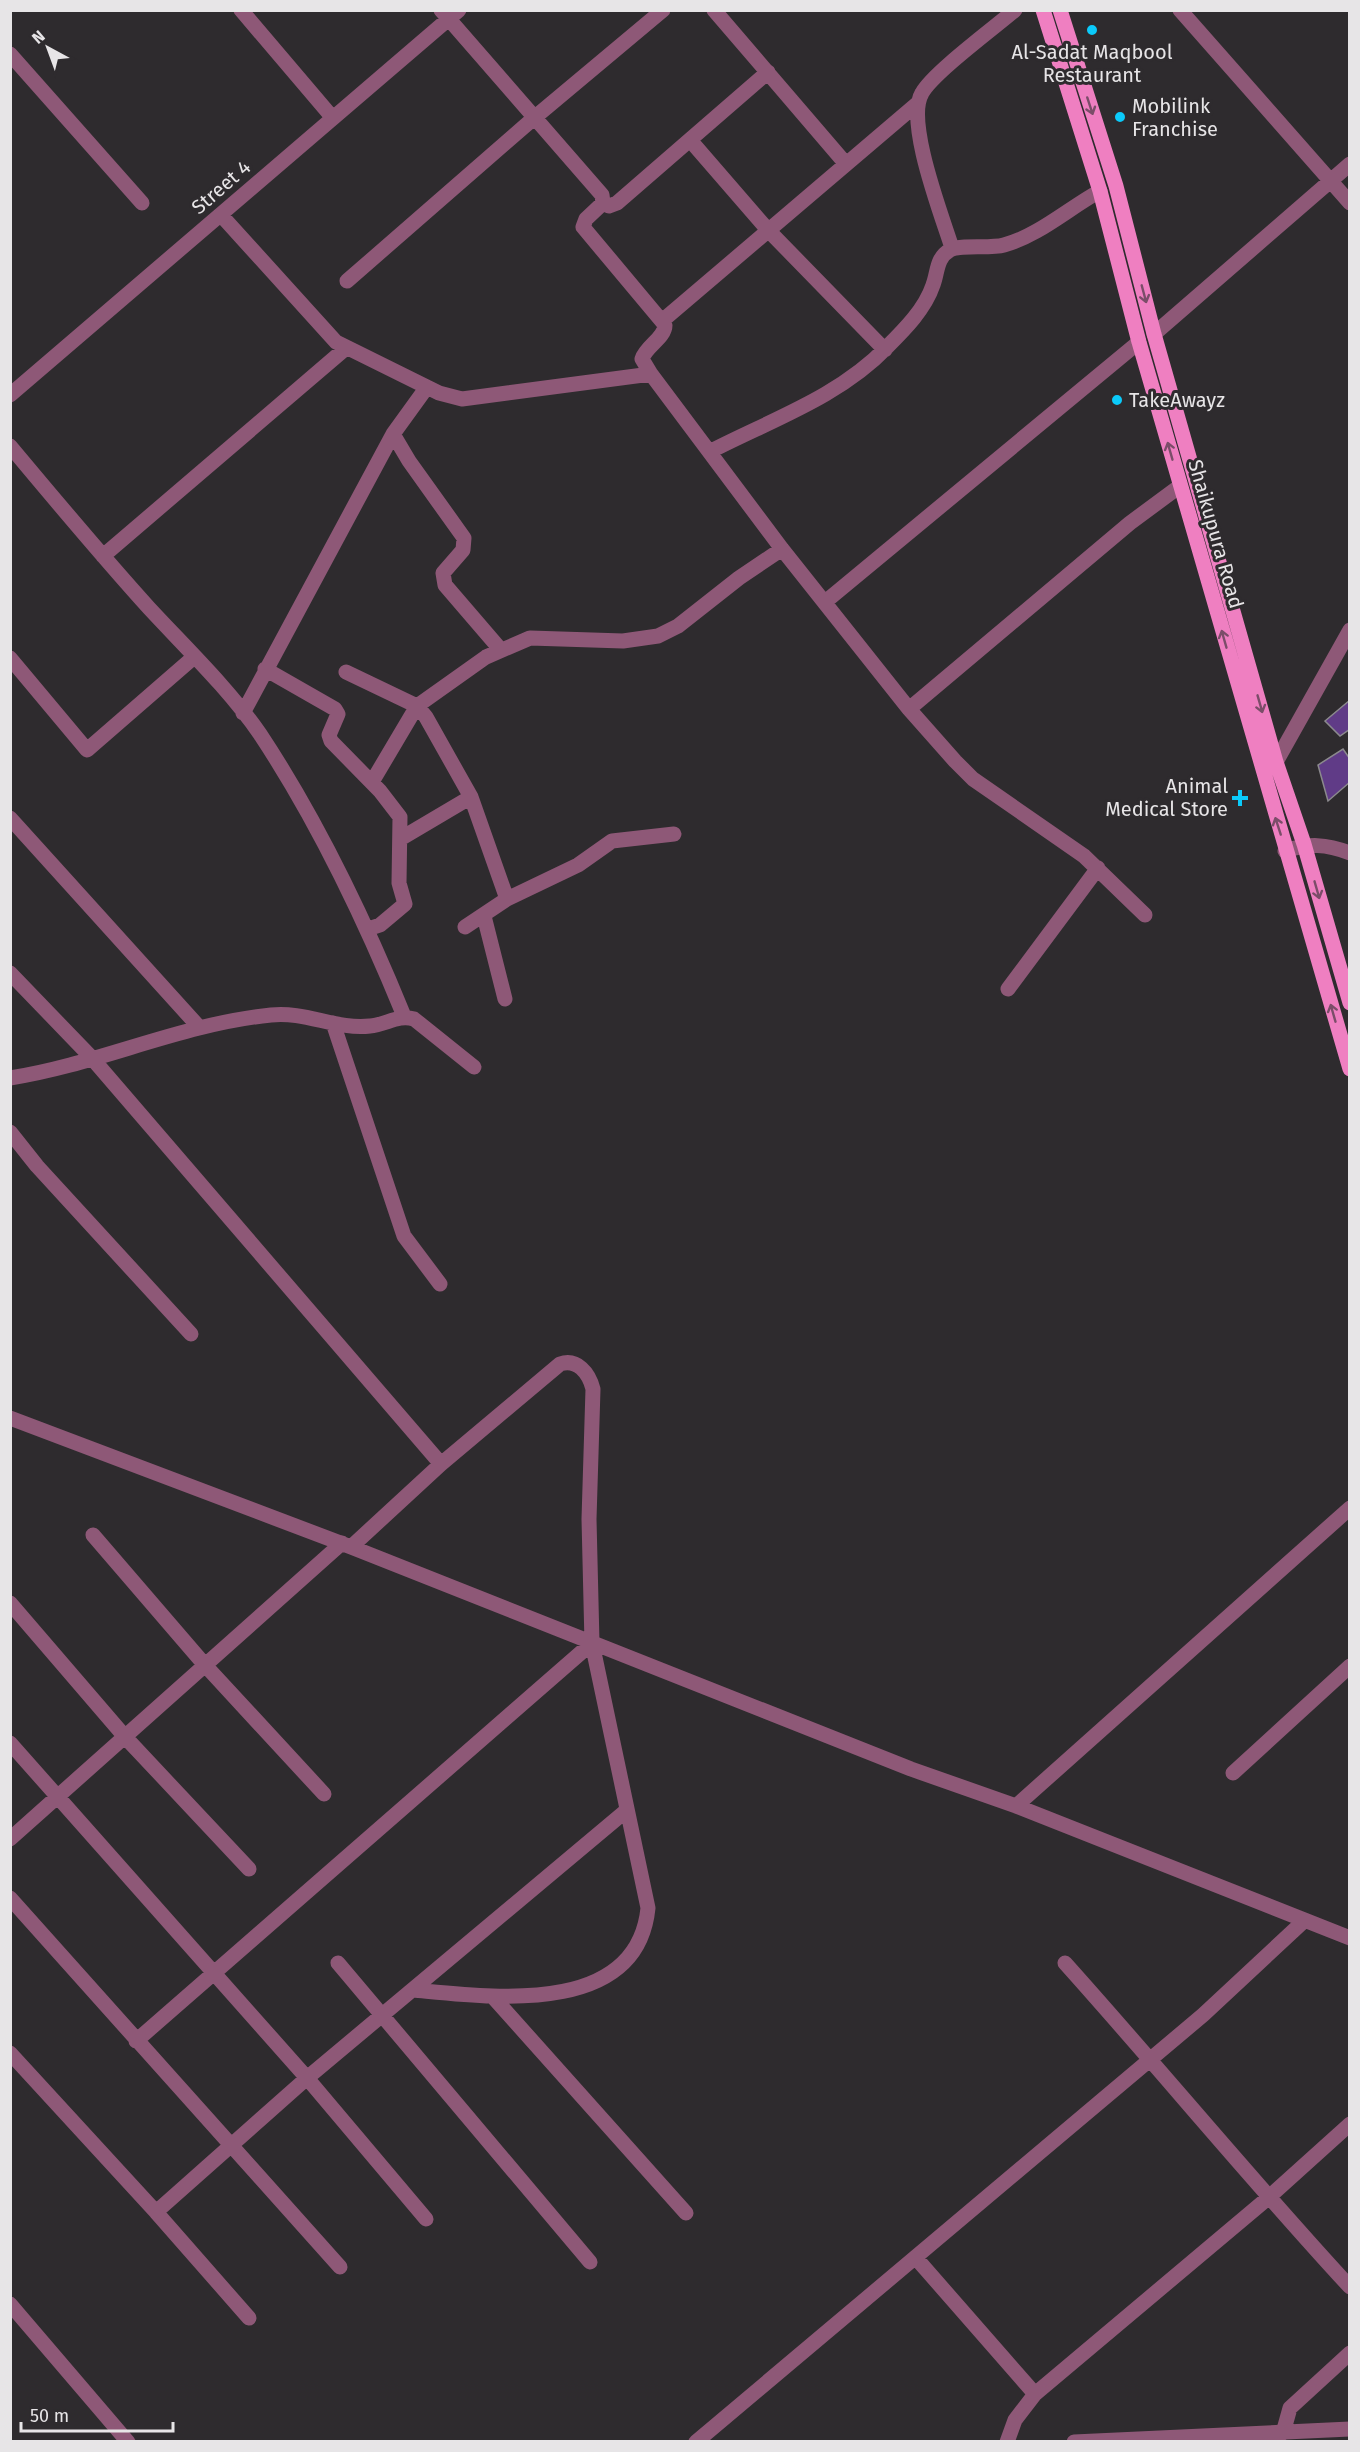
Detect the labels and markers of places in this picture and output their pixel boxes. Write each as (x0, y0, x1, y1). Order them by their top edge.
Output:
marker: Al-Sadat Maqbool Restaurant (1085, 23, 1099, 37)
place label: Al-Sadat Maqbool Restaurant (1011, 40, 1173, 87)
place label: Mobilink Franchise (1132, 94, 1218, 141)
marker: Mobilink Franchise (1113, 110, 1127, 124)
place label: TakeAwayz (1129, 388, 1225, 412)
marker: TakeAwayz (1110, 393, 1124, 407)
place label: Animal Medical Store (1105, 774, 1228, 821)
marker: Animal Medical Store (1233, 791, 1247, 805)

